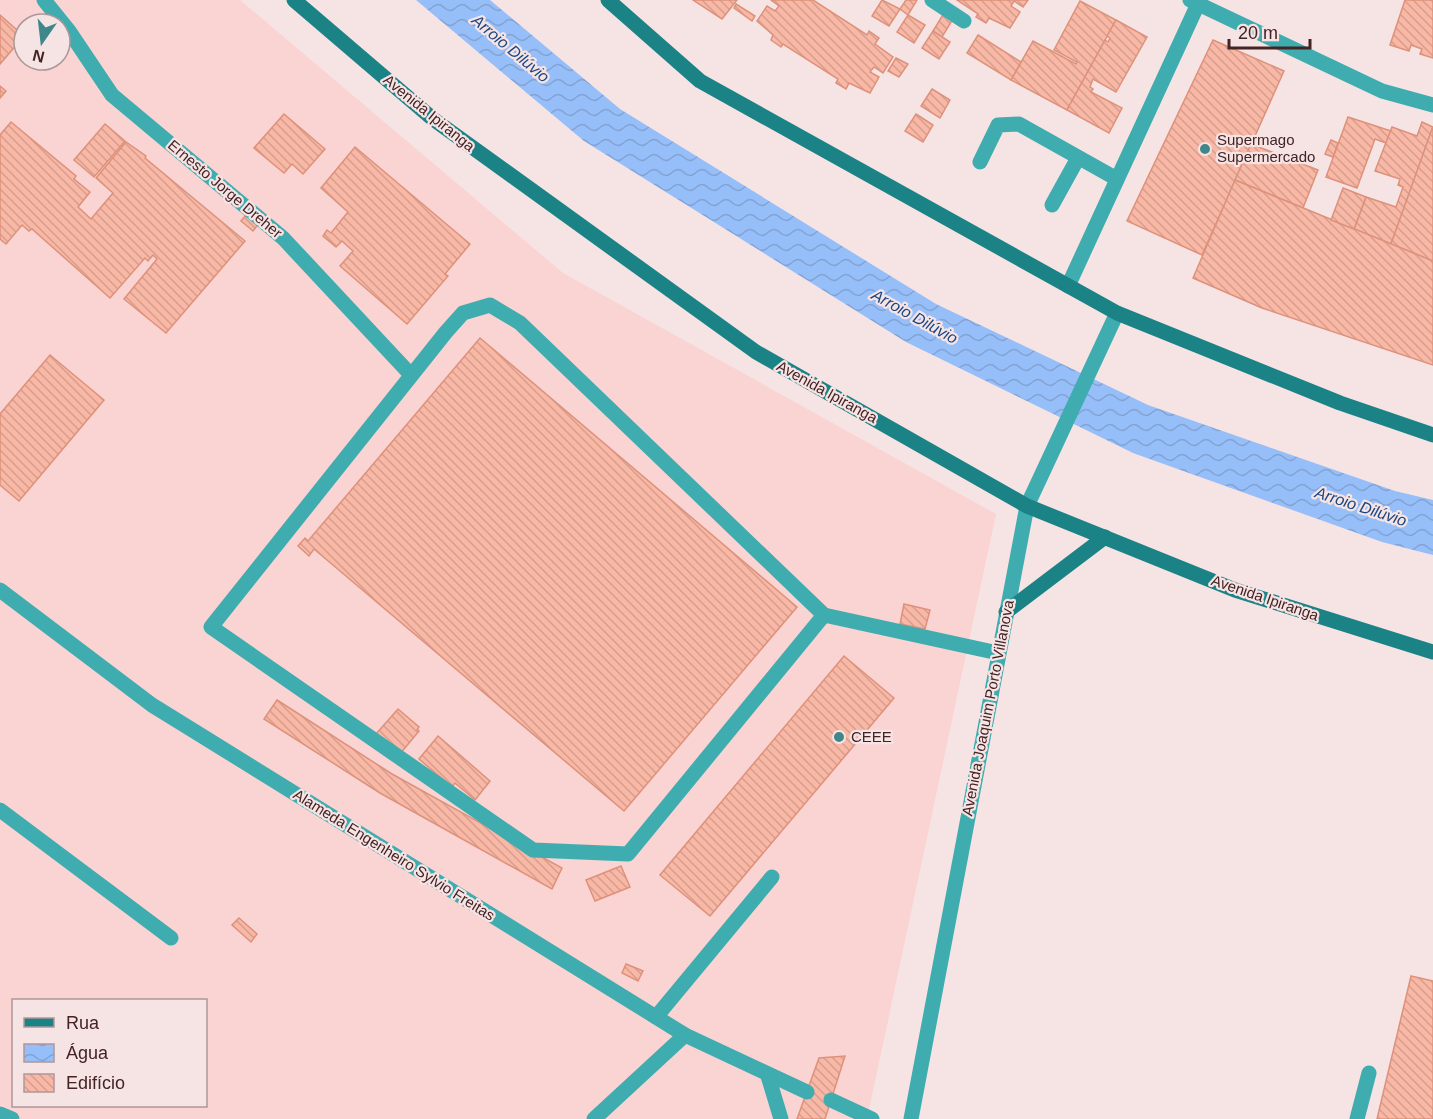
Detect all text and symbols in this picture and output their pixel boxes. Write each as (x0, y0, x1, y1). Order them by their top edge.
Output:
water label: Arroio Dilúvio (468, 11, 553, 86)
north arrow (12, 12, 72, 72)
scale bar (1229, 12, 1310, 50)
text: 20 m (1238, 23, 1278, 43)
text: N (31, 46, 46, 66)
street label: Avenida Ipiranga (380, 71, 479, 155)
place label: Supermago Supermercado (1217, 131, 1315, 165)
street label: Ernesto Jorge Dreher (165, 136, 286, 241)
marker: Supermago Supermercado (1198, 142, 1212, 156)
water label: Arroio Dilúvio (868, 285, 961, 347)
street label: Avenida Ipiranga (774, 357, 881, 427)
water label: Arroio Dilúvio (1312, 483, 1409, 529)
street label: Avenida Ipiranga (1209, 571, 1322, 624)
street label: Avenida Joaquim Porto Villanova (958, 598, 1017, 817)
place label: CEEE (851, 728, 892, 745)
marker: CEEE (832, 730, 846, 744)
street label: Alameda Engenheiro Sylvio Freitas (290, 785, 498, 924)
legend (12, 999, 207, 1107)
text: Rua (66, 1013, 100, 1033)
text: Água (66, 1043, 109, 1063)
text: Edifício (66, 1073, 125, 1093)

